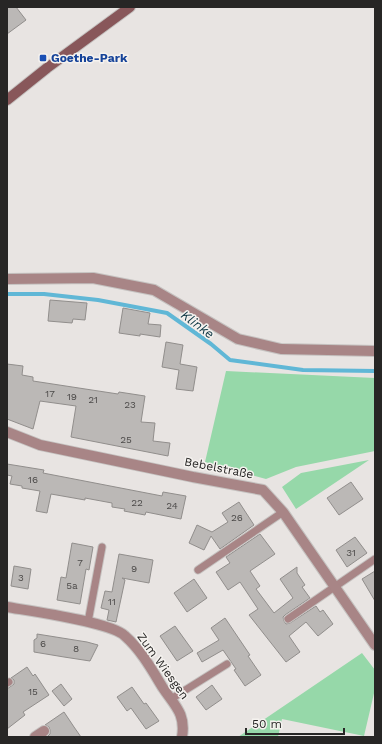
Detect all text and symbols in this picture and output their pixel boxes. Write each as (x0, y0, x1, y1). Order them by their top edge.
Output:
place label: Goethe-Park (51, 51, 128, 65)
marker: Goethe-Park (38, 53, 48, 63)
water label: Klinke (178, 307, 217, 342)
house number: 17 (45, 388, 55, 399)
house number: 19 (67, 391, 77, 402)
house number: 21 (88, 394, 98, 405)
house number: 23 (124, 399, 136, 410)
house number: 25 (120, 434, 132, 445)
street label: Bebelstraße (183, 454, 255, 482)
house number: 16 (28, 474, 38, 485)
house number: 22 (131, 497, 143, 508)
house number: 24 (166, 500, 178, 511)
house number: 26 (231, 512, 243, 523)
house number: 31 (346, 547, 356, 558)
house number: 7 (77, 557, 83, 568)
house number: 9 (131, 563, 137, 574)
house number: 3 (18, 572, 24, 583)
house number: 5a (66, 580, 78, 591)
house number: 11 (108, 596, 116, 607)
street label: Zum Wiesgen (134, 630, 192, 702)
house number: 6 (40, 638, 46, 649)
house number: 8 (73, 643, 79, 654)
house number: 15 (28, 686, 38, 697)
scale bar (246, 710, 344, 736)
text: 50 m (252, 717, 282, 731)

